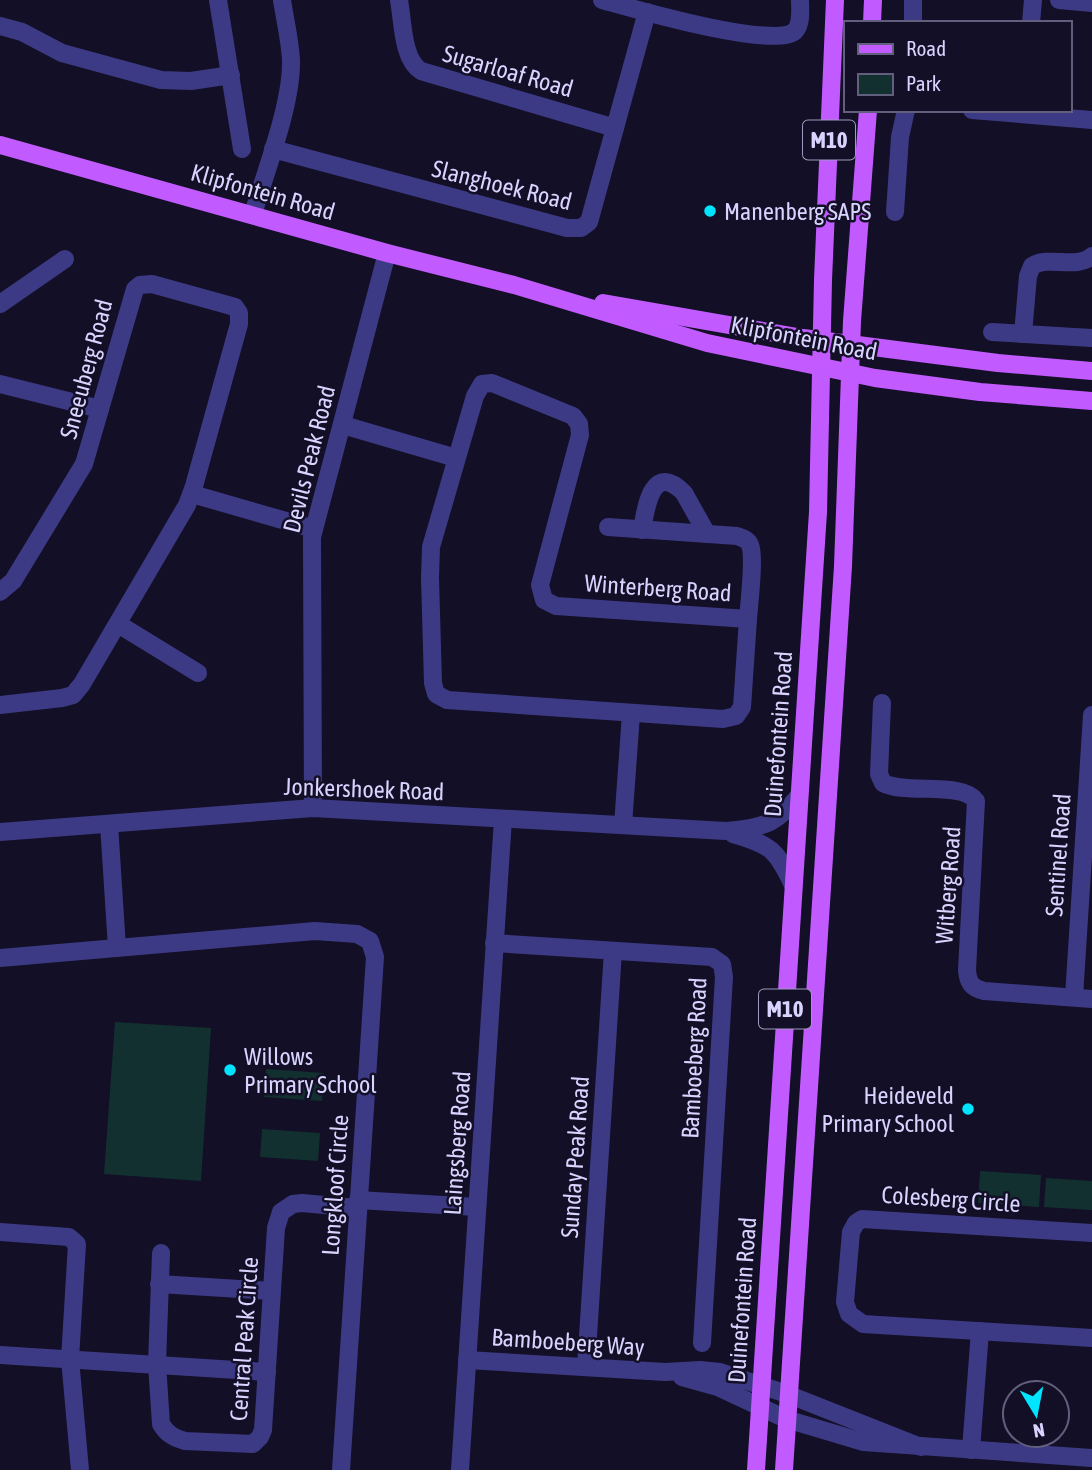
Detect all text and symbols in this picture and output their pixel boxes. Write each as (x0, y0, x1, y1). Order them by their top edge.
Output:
legend (844, 21, 1071, 112)
text: Road (906, 36, 946, 60)
street label: Sugarloaf Road (440, 40, 576, 102)
text: Park (906, 71, 941, 95)
road number: M10 (803, 120, 855, 160)
street label: Slanghoek Road (429, 155, 575, 215)
street label: Klipfontein Road (188, 159, 338, 225)
place label: Manenberg SAPS (724, 198, 871, 225)
marker: Manenberg SAPS (702, 203, 718, 219)
street label: Sneeuberg Road (54, 296, 118, 442)
street label: Klipfontein Road (729, 311, 879, 365)
street label: Devils Peak Road (278, 383, 340, 535)
street label: Winterberg Road (584, 569, 732, 607)
street label: Duinefontein Road (759, 650, 797, 818)
street label: Jonkershoek Road (283, 773, 445, 805)
street label: Sentinel Road (1040, 793, 1076, 917)
street label: Witberg Road (930, 825, 966, 945)
street label: Bamboeberg Road (676, 977, 712, 1139)
road number: M10 (759, 990, 811, 1028)
place label: Willows Primary School (244, 1043, 377, 1098)
marker: Willows Primary School (222, 1062, 238, 1078)
street label: Laingsberg Road (438, 1070, 476, 1216)
street label: Sunday Peak Road (556, 1075, 594, 1239)
place label: Heideveld Primary School (821, 1082, 955, 1137)
marker: Heideveld Primary School (960, 1101, 976, 1117)
street label: Longkloof Circle (317, 1114, 353, 1256)
street label: Colesberg Circle (881, 1181, 1021, 1217)
street label: Duinefontein Road (723, 1216, 761, 1384)
street label: Central Peak Circle (225, 1256, 263, 1422)
street label: Bamboeberg Way (491, 1323, 646, 1361)
north arrow (1001, 1379, 1071, 1449)
text: N (1032, 1419, 1046, 1443)

